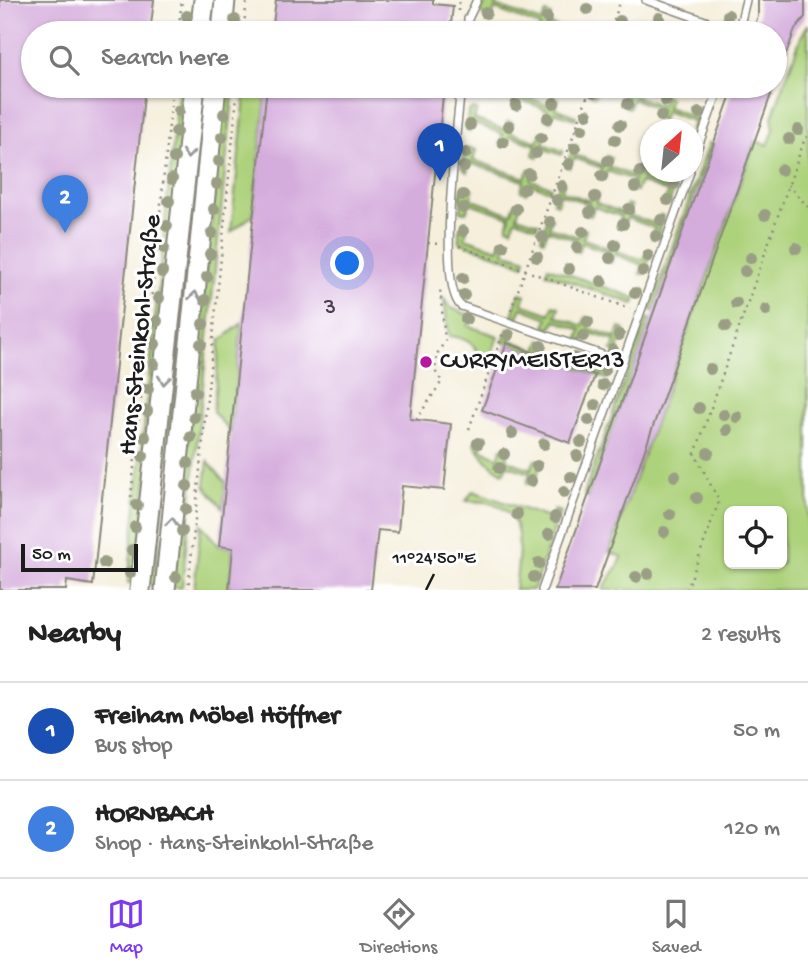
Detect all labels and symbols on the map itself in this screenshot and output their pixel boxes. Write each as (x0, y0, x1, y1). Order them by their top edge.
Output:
north arrow (640, 119, 703, 182)
pin: 1 (417, 123, 463, 181)
one-way arrow (181, 148, 196, 159)
pin: 2 (42, 175, 88, 233)
street label: Hans-Steinkohl-Straße (114, 213, 170, 457)
your location (330, 246, 364, 280)
one-way arrow (187, 290, 202, 301)
house number: 3 (323, 295, 336, 322)
place label: CURRYMEISTER13 (440, 347, 625, 378)
marker: CURRYMEISTER13 (418, 354, 434, 370)
one-way arrow (156, 374, 171, 386)
one-way arrow (164, 516, 179, 527)
scale bar (21, 541, 138, 573)
text: 11°24'50"E (392, 549, 476, 570)

